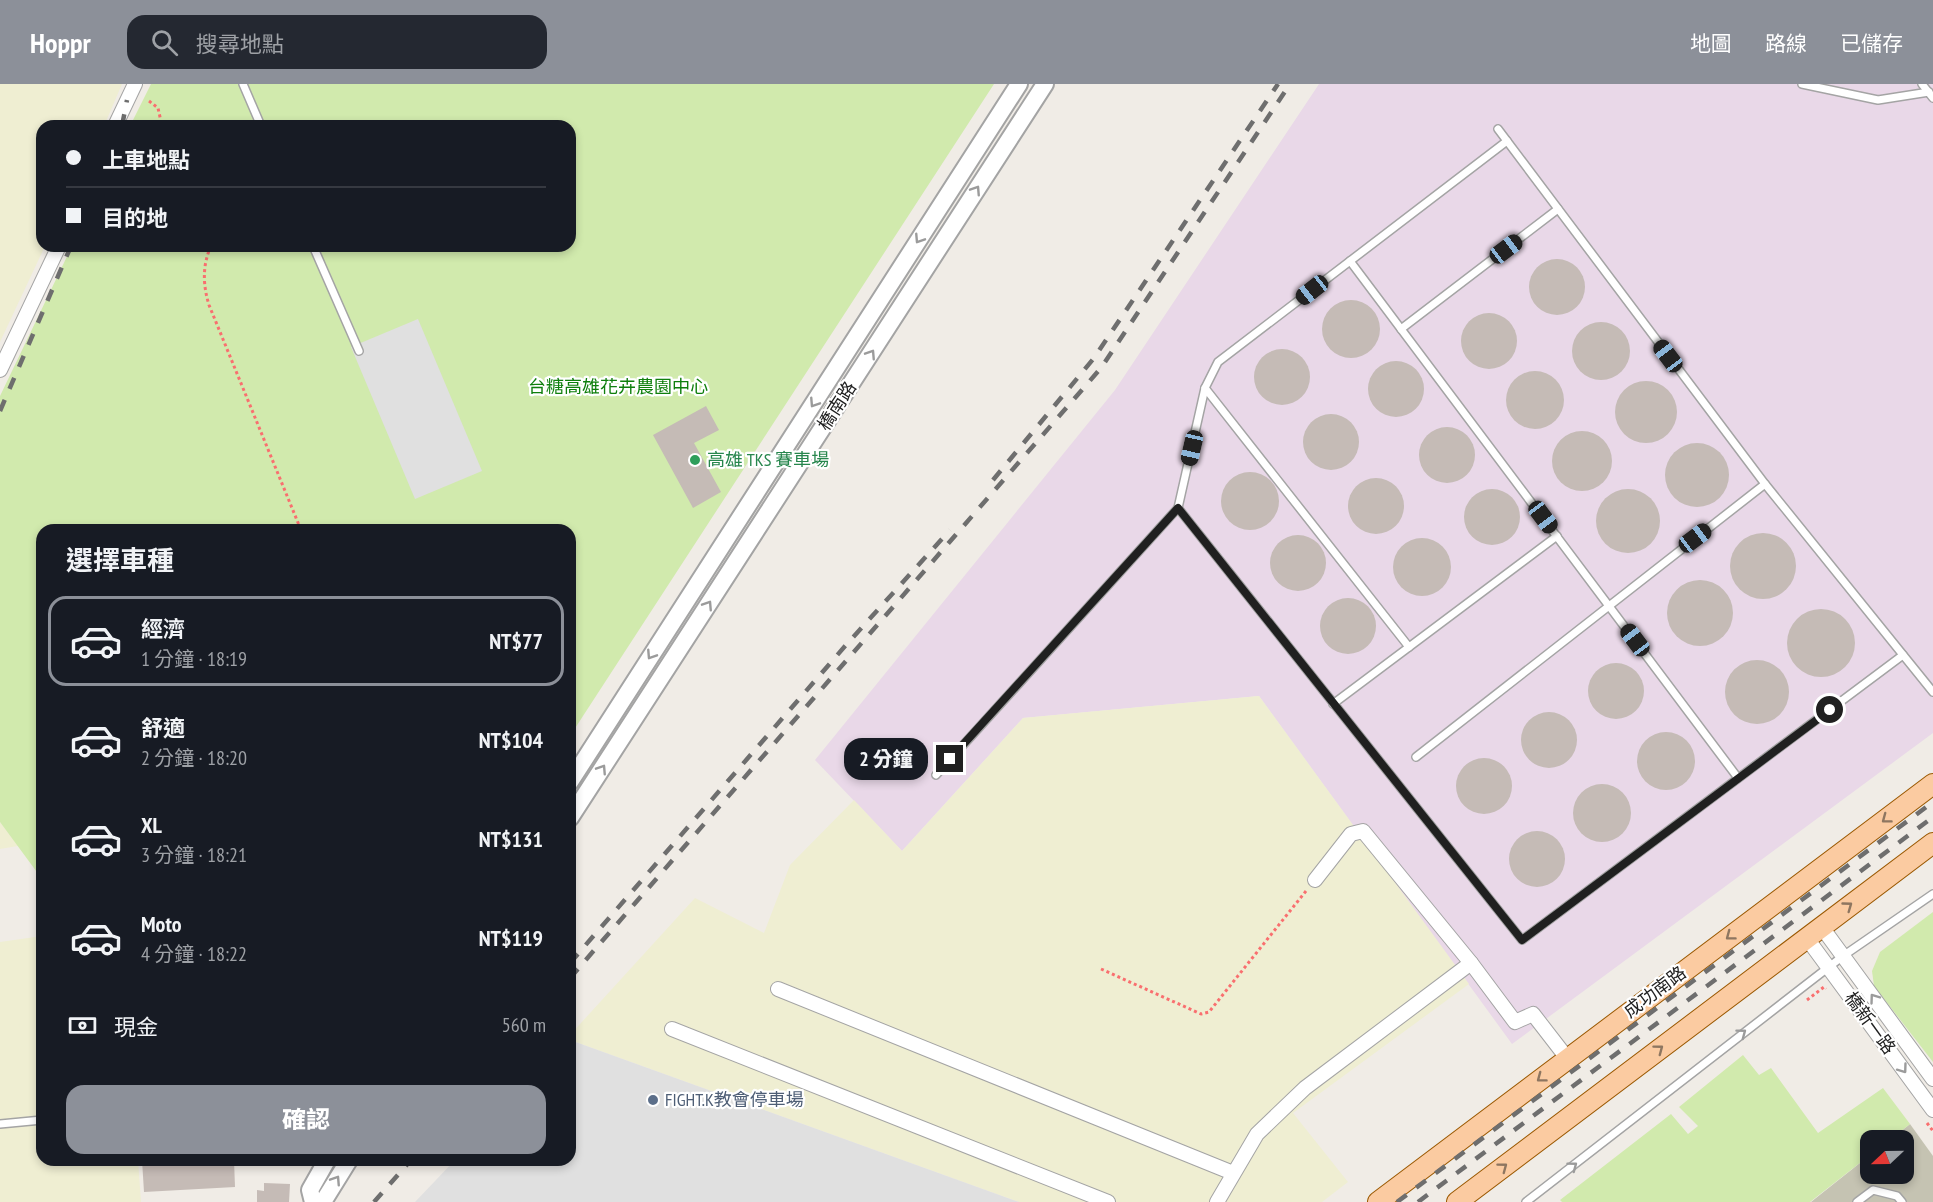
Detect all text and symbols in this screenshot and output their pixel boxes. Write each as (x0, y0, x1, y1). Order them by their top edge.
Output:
search box (127, 15, 547, 69)
text: Hoppr (30, 24, 91, 61)
icon: search (148, 26, 181, 59)
text: 搜尋地點 (196, 30, 284, 58)
text: 地圖 (1690, 30, 1732, 57)
text: 路線 (1765, 30, 1807, 57)
text: 已儲存 (1840, 30, 1903, 57)
text: 上車地點 (102, 146, 190, 174)
one-way arrow (969, 186, 981, 196)
text: 目的地 (102, 204, 168, 232)
car (1486, 231, 1526, 267)
one-way arrow (915, 232, 926, 243)
car (1292, 272, 1332, 308)
car (1650, 336, 1686, 376)
one-way arrow (863, 349, 874, 360)
park label: 台糖高雄花卉農園中心 (528, 375, 708, 398)
street label: 橋南路 (812, 377, 861, 435)
one-way arrow (809, 397, 821, 407)
car (1179, 428, 1205, 468)
place label: 高雄 TKS 賽車場 (707, 448, 829, 471)
marker: 高雄 TKS 賽車場 (688, 453, 702, 467)
car (1525, 497, 1561, 537)
car (1675, 520, 1715, 556)
text: 選擇車種 (66, 543, 174, 577)
one-way arrow (700, 601, 711, 612)
icon: car (69, 614, 123, 668)
text: 經濟 (141, 615, 185, 643)
car (1617, 620, 1653, 660)
text: NT$77 (489, 627, 543, 655)
text: 1 分鐘 · 18:19 (141, 646, 247, 672)
one-way arrow (648, 649, 659, 660)
route start (1816, 696, 1843, 723)
icon: car (69, 713, 123, 767)
text: 舒適 (141, 714, 185, 742)
text: NT$104 (479, 726, 543, 754)
callout: 2 分鐘 (845, 738, 929, 780)
text: 2 分鐘 · 18:20 (141, 745, 247, 771)
route end (936, 745, 963, 772)
text: 2 分鐘 (859, 746, 913, 772)
one-way arrow (594, 765, 606, 775)
text: XL (141, 811, 162, 839)
one-way arrow (1882, 811, 1893, 822)
icon: car (69, 812, 123, 866)
text: NT$131 (479, 825, 543, 853)
text: 3 分鐘 · 18:21 (141, 842, 247, 868)
one-way arrow (1841, 902, 1852, 913)
text: Moto (141, 910, 182, 938)
icon: car (69, 911, 123, 965)
text: NT$119 (479, 924, 543, 952)
one-way arrow (1726, 928, 1737, 939)
text: 4 分鐘 · 18:22 (141, 941, 247, 967)
street label: 成功南路 (1619, 961, 1690, 1022)
street label: 橋新一路 (1840, 987, 1901, 1059)
one-way arrow (1870, 994, 1881, 1005)
icon: cash (66, 1009, 99, 1042)
text: 560 m (502, 1012, 546, 1038)
text: 現金 (114, 1013, 158, 1041)
one-way arrow (1736, 1029, 1747, 1040)
one-way arrow (1652, 1045, 1663, 1056)
one-way arrow (1896, 1062, 1907, 1073)
one-way arrow (1536, 1071, 1547, 1082)
button: 確認 (66, 1085, 546, 1154)
place label: FIGHT.K教會停車場 (665, 1088, 804, 1111)
marker: FIGHT.K教會停車場 (646, 1093, 660, 1107)
north arrow (1860, 1130, 1914, 1184)
map controls (1860, 1130, 1914, 1184)
one-way arrow (1497, 1163, 1508, 1174)
one-way arrow (1566, 1163, 1577, 1174)
one-way arrow (328, 1176, 339, 1187)

